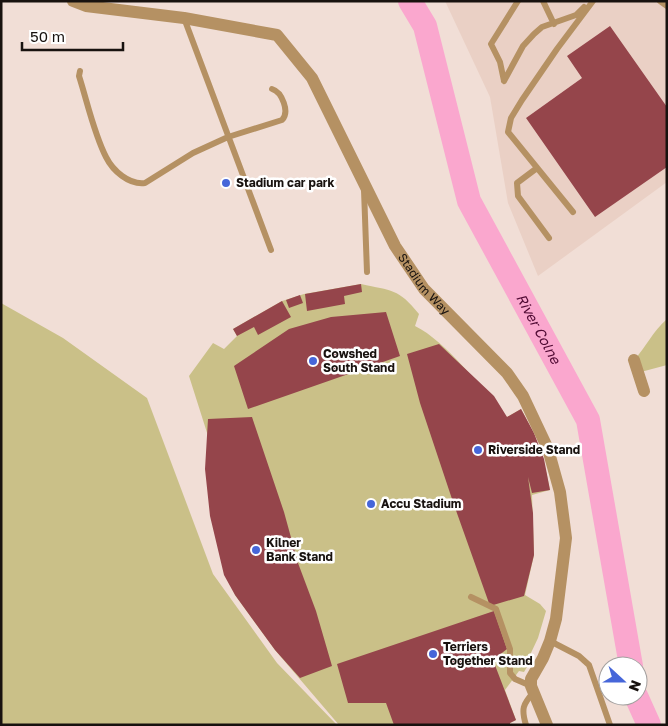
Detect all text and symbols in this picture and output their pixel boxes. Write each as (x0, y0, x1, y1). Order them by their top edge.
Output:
scale bar (22, 20, 124, 52)
text: 50 m (30, 27, 65, 45)
place label: Stadium car park (236, 175, 335, 190)
marker: Stadium car park (220, 177, 232, 189)
street label: Stadium Way (395, 250, 453, 318)
water label: River Colne (513, 291, 565, 367)
place label: Cowshed South Stand (323, 346, 395, 375)
marker: Cowshed South Stand (307, 355, 319, 367)
place label: Riverside Stand (488, 442, 580, 457)
marker: Riverside Stand (472, 444, 484, 456)
place label: Accu Stadium (381, 496, 461, 511)
marker: Accu Stadium (365, 498, 377, 510)
place label: Kilner Bank Stand (266, 535, 333, 564)
marker: Kilner Bank Stand (250, 544, 262, 556)
place label: Terriers Together Stand (443, 639, 533, 668)
marker: Terriers Together Stand (427, 648, 439, 660)
north arrow (598, 656, 648, 706)
text: N (626, 678, 645, 694)

